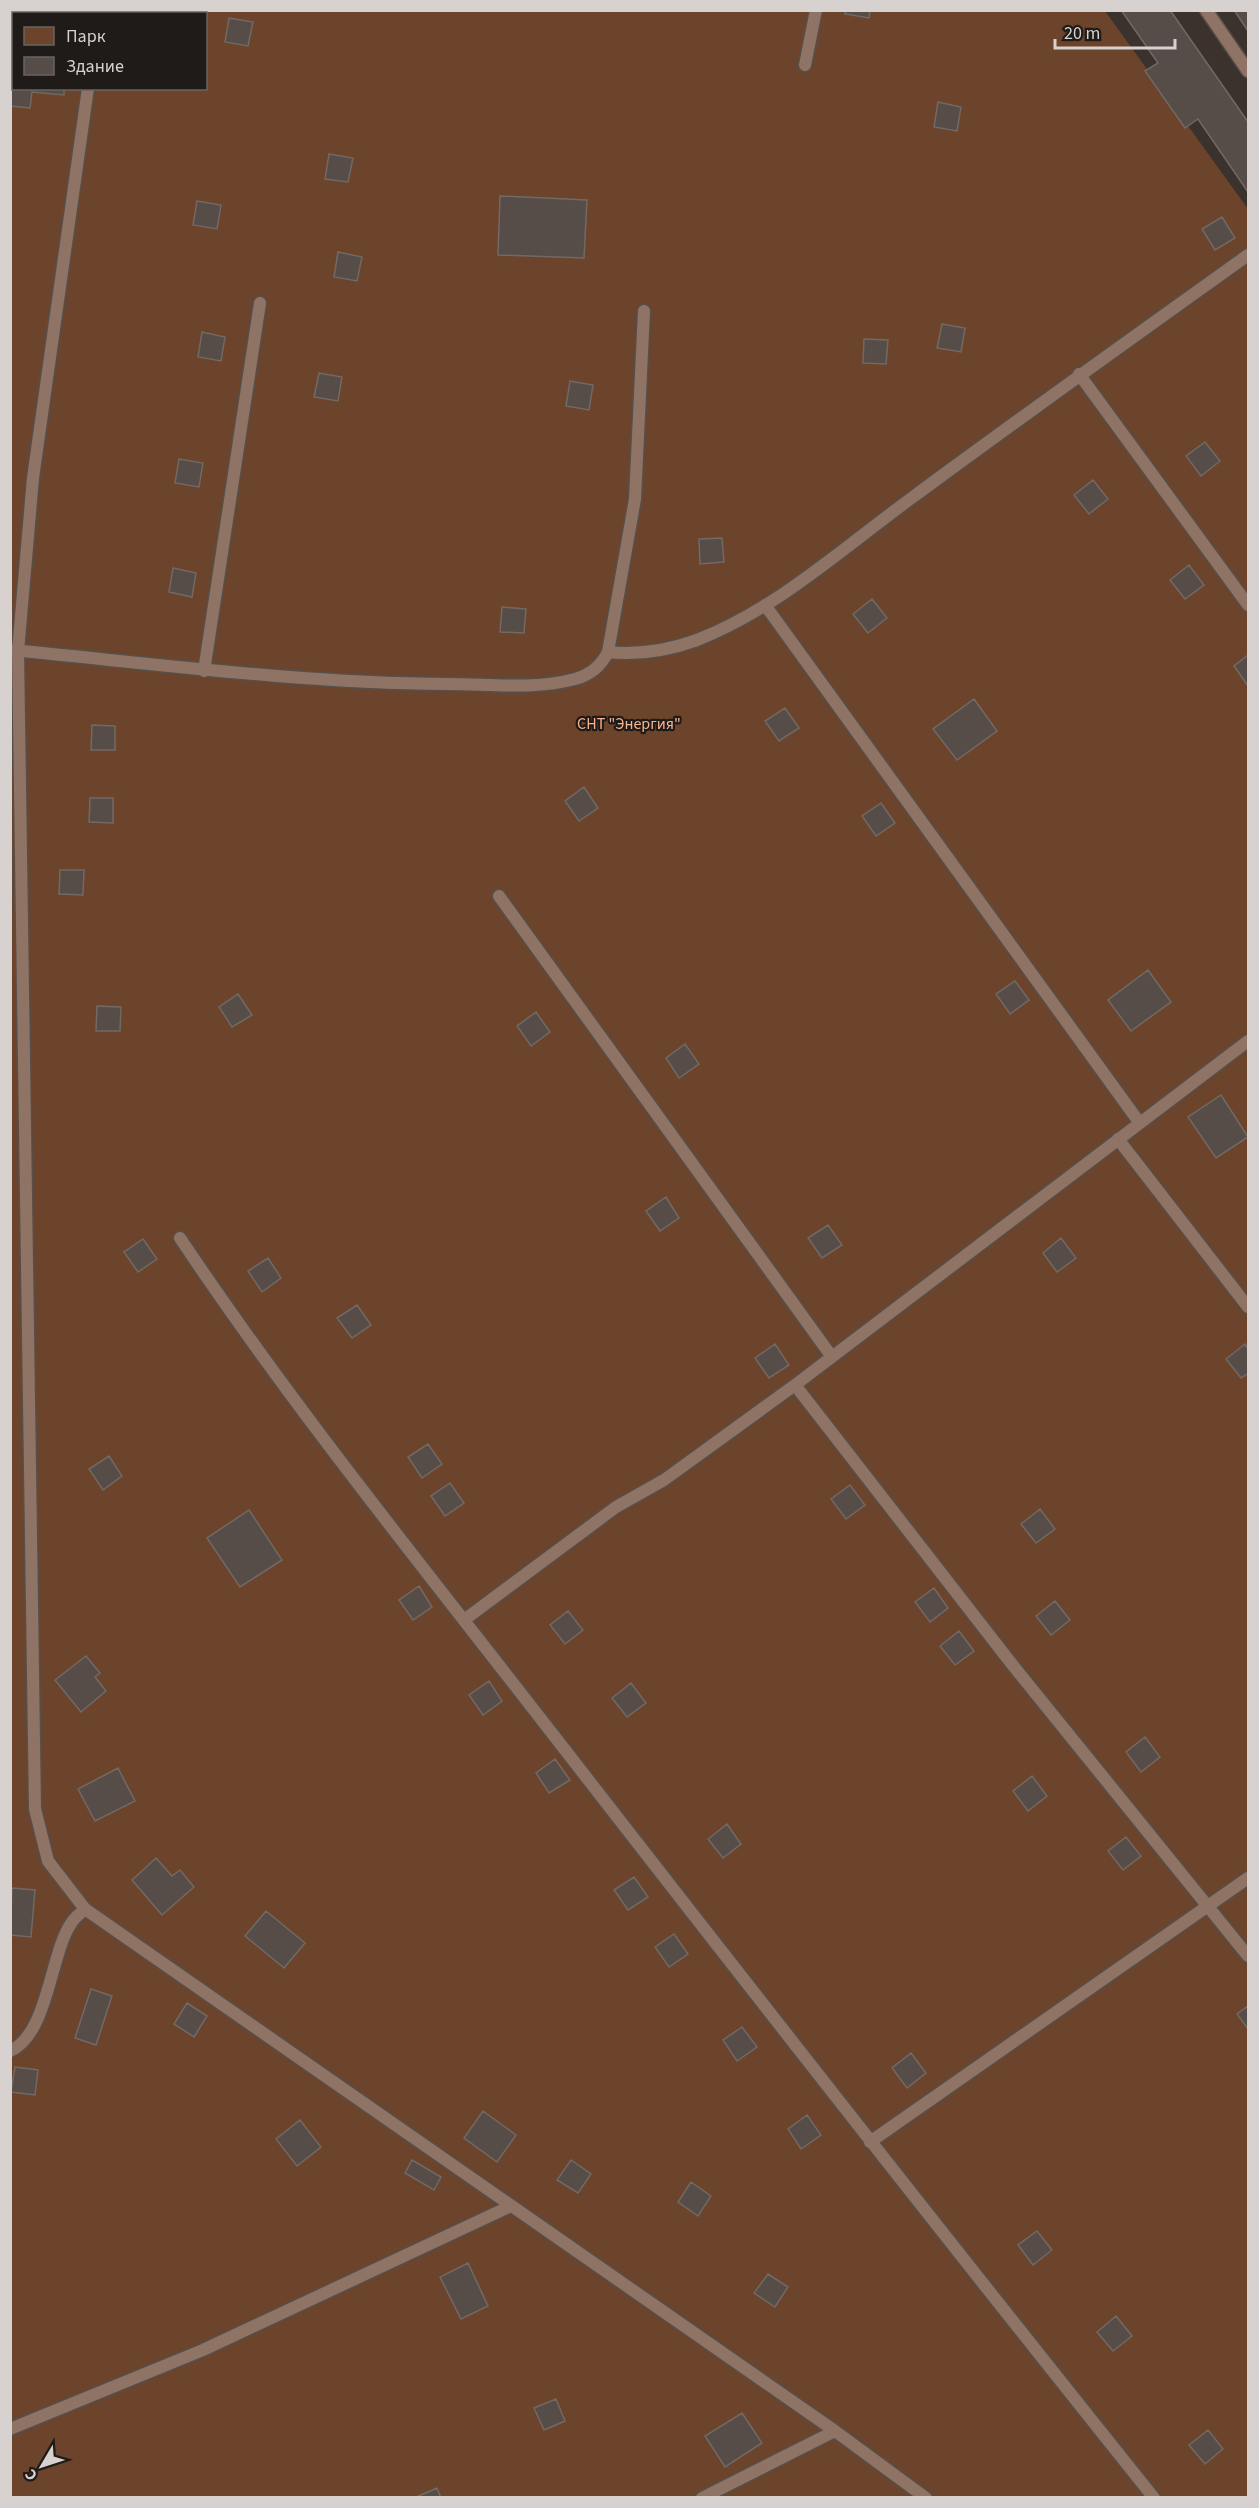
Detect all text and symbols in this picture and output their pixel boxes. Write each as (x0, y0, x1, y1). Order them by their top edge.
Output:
legend (12, 12, 207, 90)
scale bar (1055, 12, 1175, 50)
text: 20 m (1064, 21, 1100, 46)
text: Парк (66, 24, 106, 49)
text: Здание (66, 54, 124, 79)
park label: СНТ "Энергия" (577, 713, 681, 735)
north arrow (12, 2436, 72, 2496)
text: С (20, 2464, 43, 2485)

